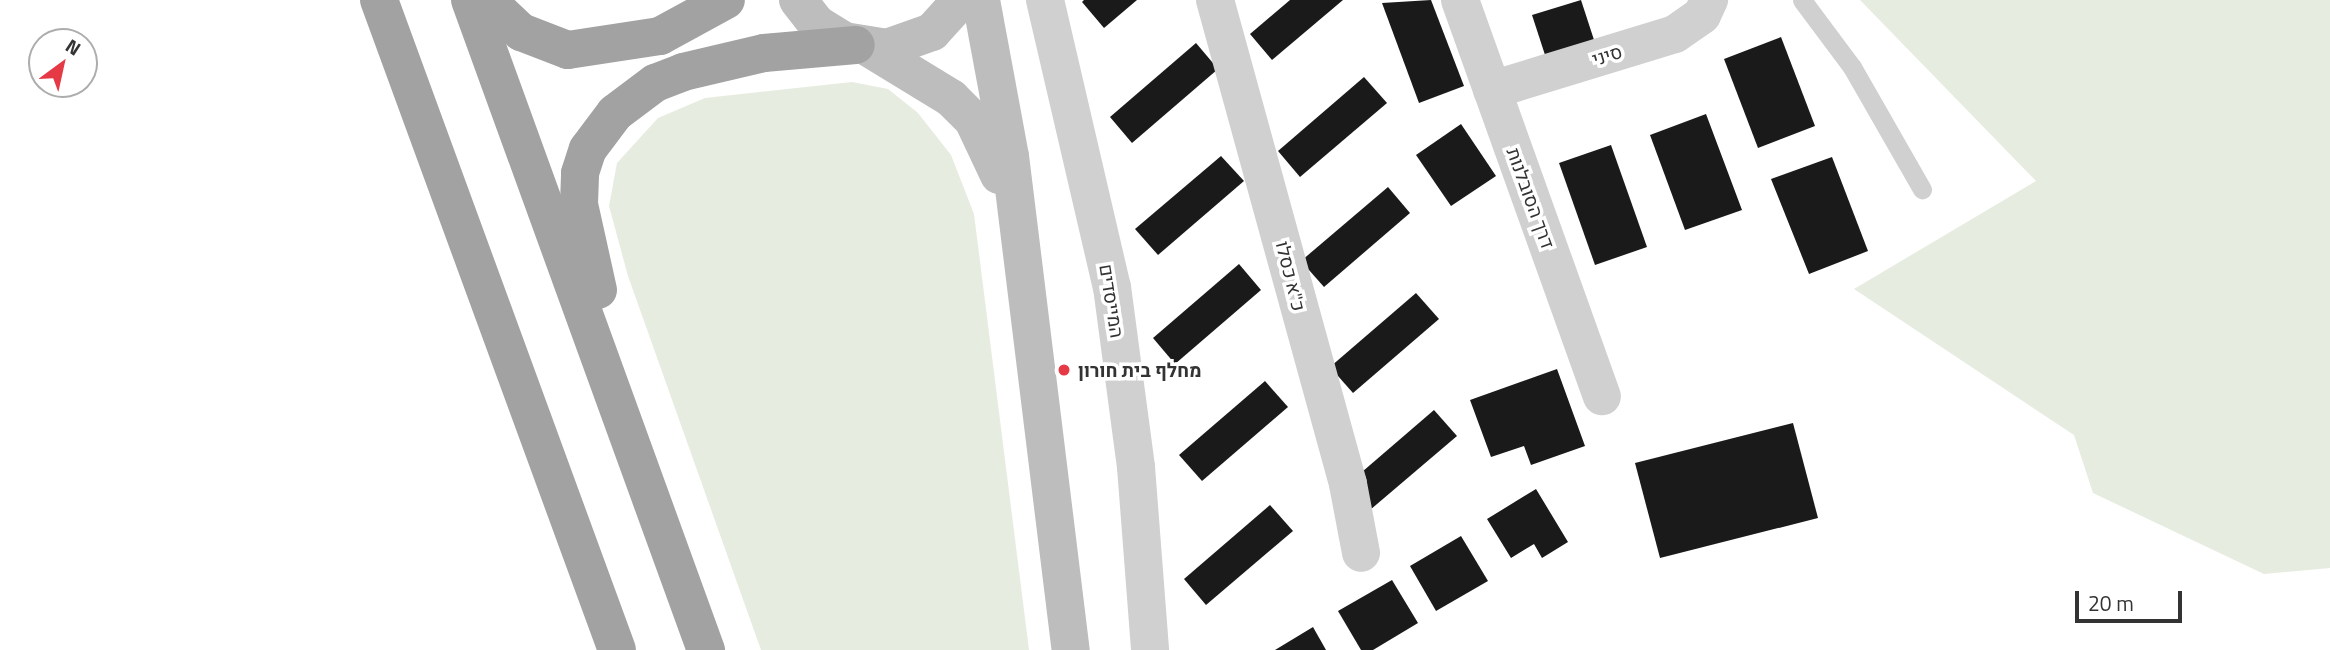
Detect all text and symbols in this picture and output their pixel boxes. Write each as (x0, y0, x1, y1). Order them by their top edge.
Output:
north arrow (28, 28, 98, 98)
text: N (60, 31, 87, 62)
street label: סיני (1589, 40, 1625, 70)
street label: דרך הסובלנות (1502, 144, 1560, 252)
street label: כ"א כסלו (1271, 239, 1311, 313)
street label: המייסדים (1095, 262, 1129, 340)
place label: מחלף בית חורון (1078, 359, 1202, 381)
marker: מחלף בית חורון (1056, 362, 1072, 378)
scale bar (2078, 576, 2185, 620)
text: 20 m (2088, 587, 2134, 619)

